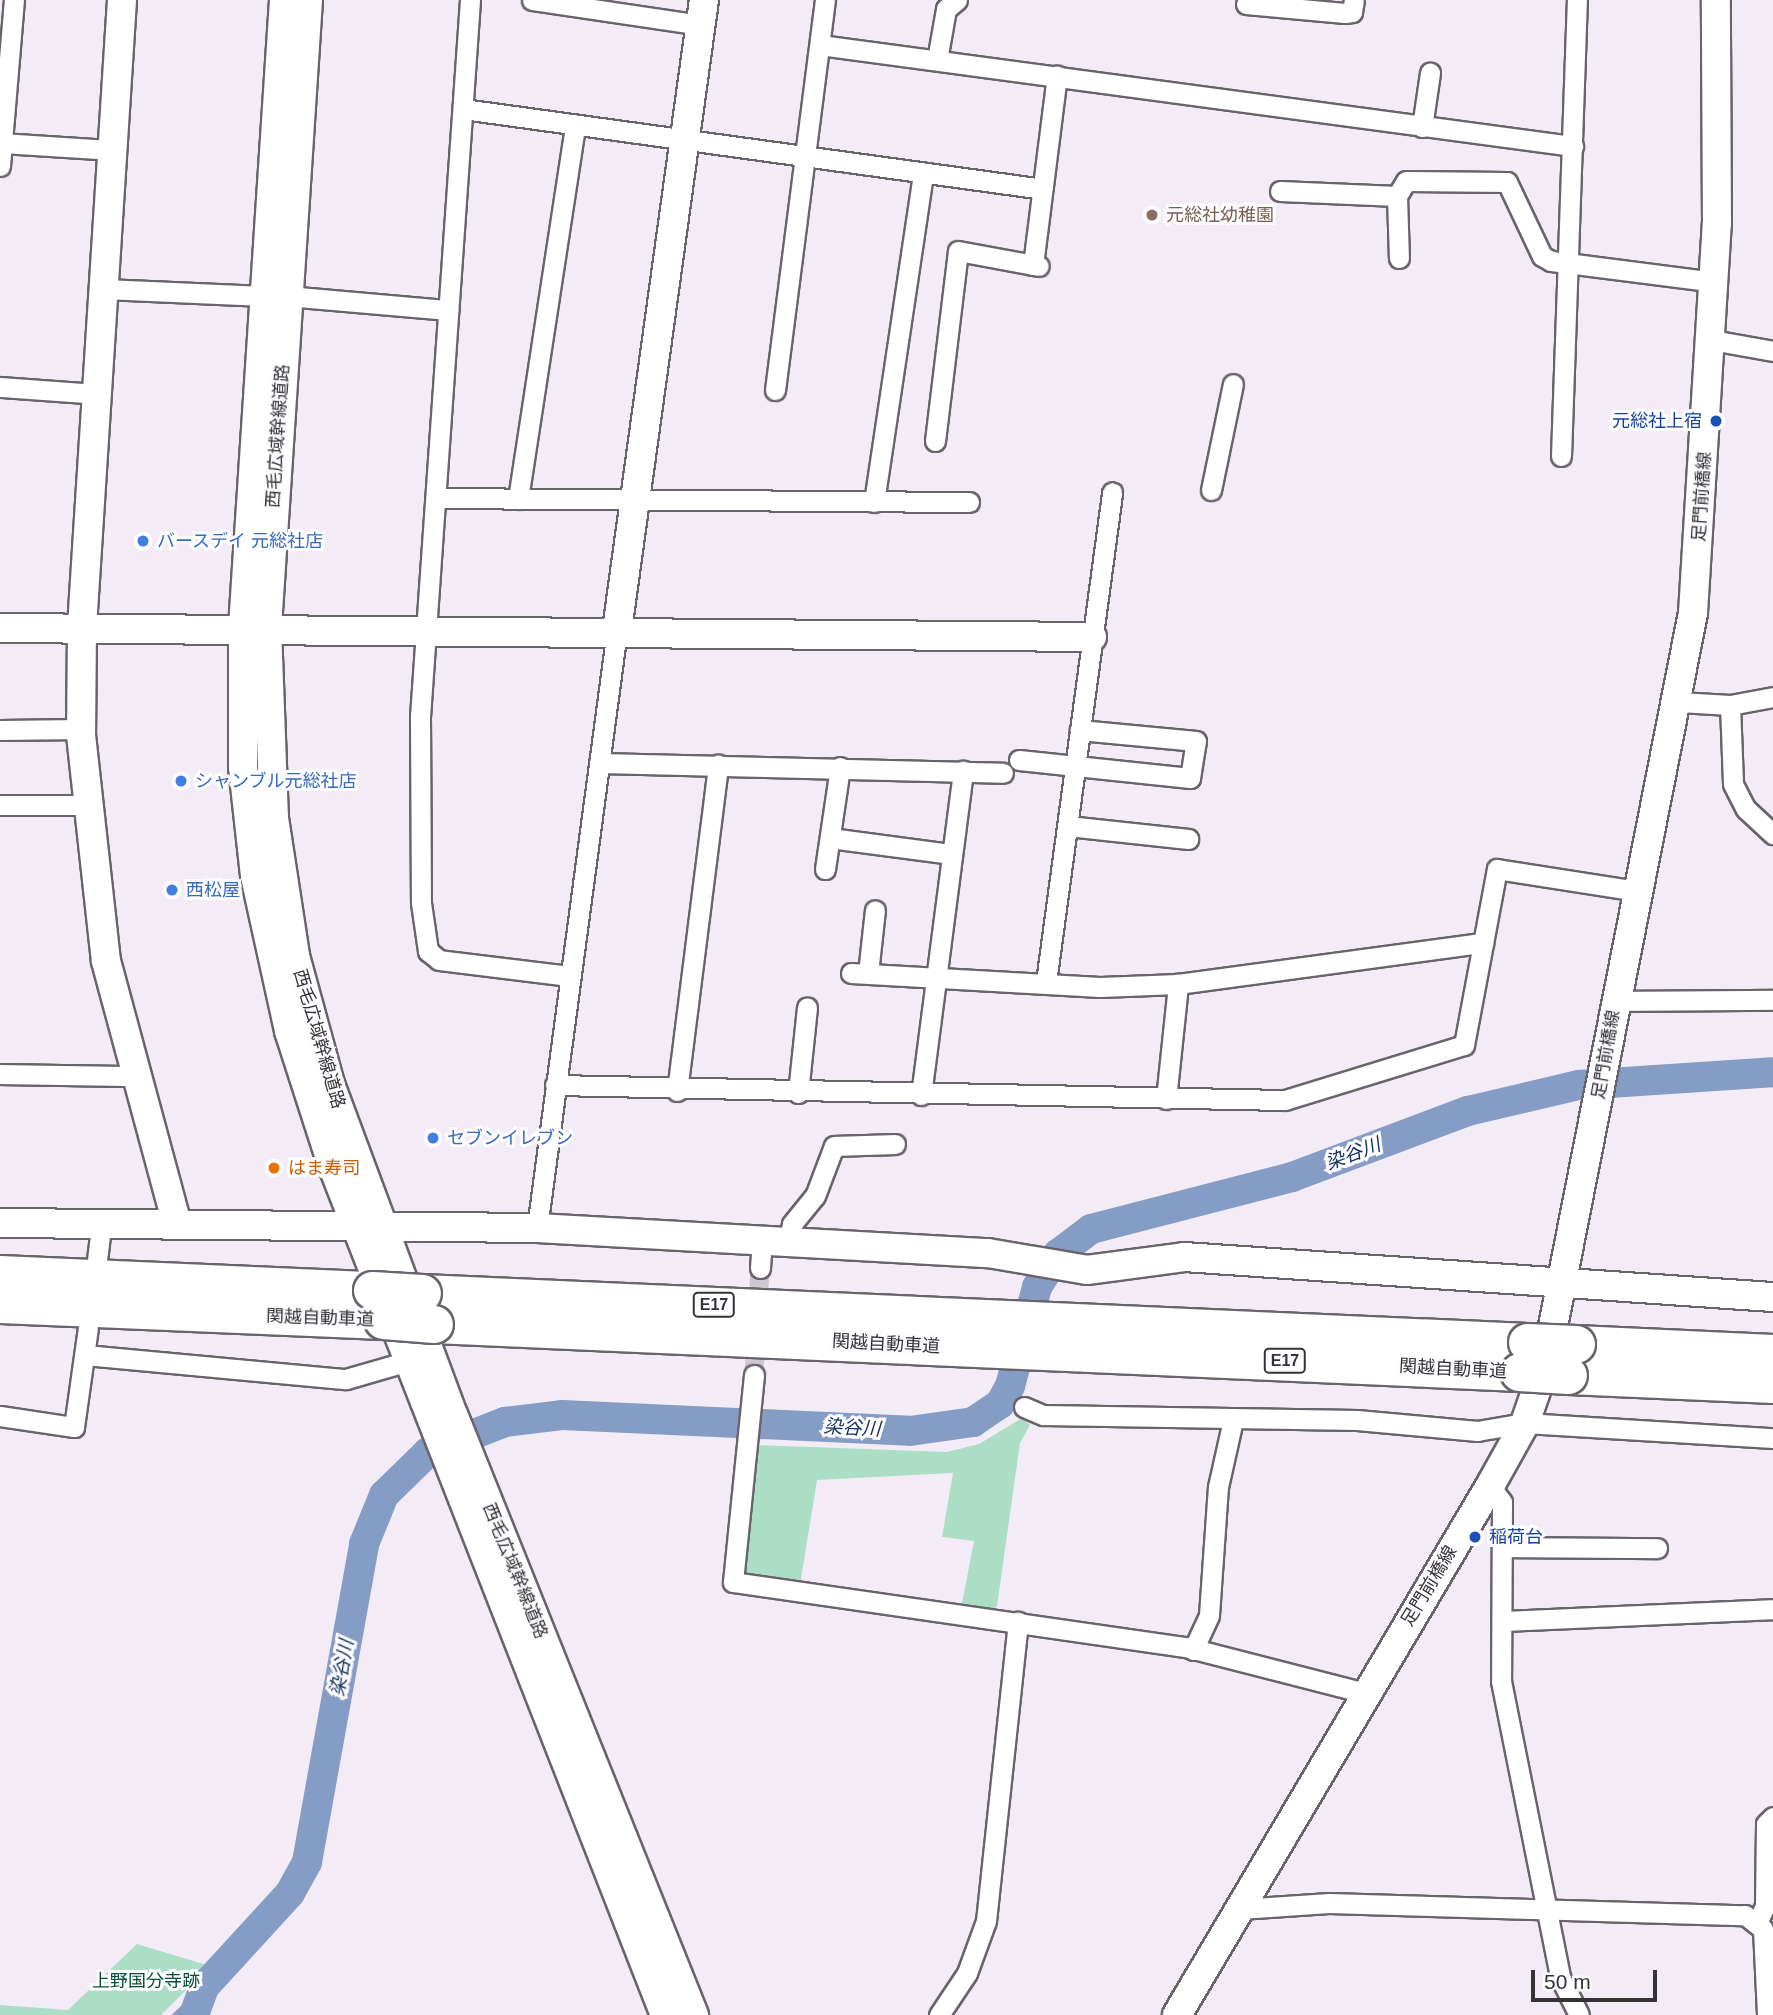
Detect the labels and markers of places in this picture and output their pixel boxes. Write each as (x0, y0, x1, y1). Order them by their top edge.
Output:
place label: 元総社幼稚園 (1166, 204, 1274, 226)
marker: 元総社幼稚園 (1144, 207, 1160, 223)
place label: 元総社上宿 (1612, 410, 1702, 432)
marker: 元総社上宿 (1708, 413, 1724, 429)
place label: バースデイ 元総社店 (157, 530, 324, 552)
marker: バースデイ 元総社店 (135, 533, 151, 549)
place label: シャンブル元総社店 (195, 770, 357, 792)
marker: シャンブル元総社店 (173, 773, 189, 789)
place label: 西松屋 (186, 879, 240, 901)
marker: 西松屋 (164, 882, 180, 898)
place label: セブンイレブン (447, 1127, 573, 1149)
marker: セブンイレブン (425, 1130, 441, 1146)
place label: はま寿司 (288, 1157, 360, 1179)
marker: はま寿司 (266, 1160, 282, 1176)
place label: 稲荷台 (1489, 1526, 1543, 1548)
marker: 稲荷台 (1467, 1529, 1483, 1545)

